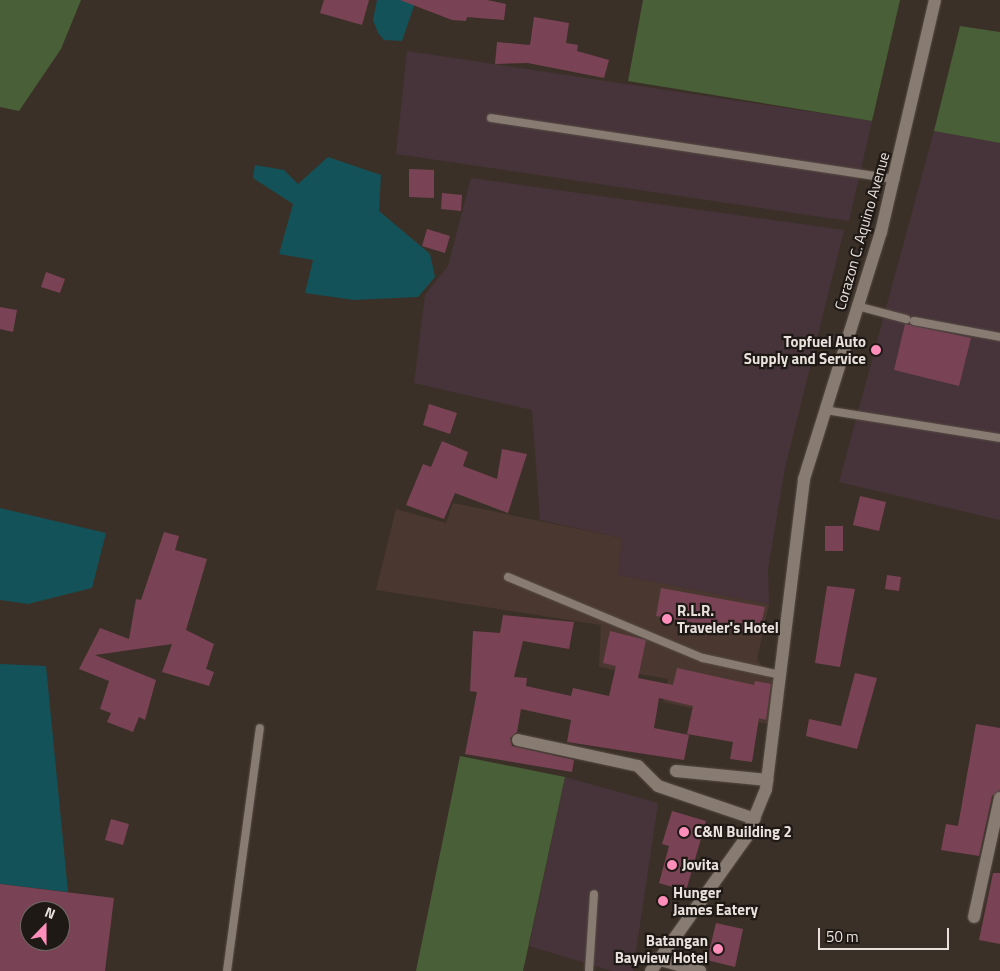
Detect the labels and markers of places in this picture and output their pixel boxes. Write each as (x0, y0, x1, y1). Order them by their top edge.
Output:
place label: Topfuel Auto Supply and Service (744, 332, 866, 367)
marker: Topfuel Auto Supply and Service (870, 344, 882, 356)
place label: R.L.R. Traveler's Hotel (677, 601, 779, 636)
marker: R.L.R. Traveler's Hotel (661, 613, 673, 625)
place label: C&N Building 2 (694, 823, 792, 841)
marker: C&N Building 2 (678, 826, 690, 838)
place label: Jovita (682, 856, 719, 874)
marker: Jovita (666, 859, 678, 871)
place label: Hunger James Eatery (673, 883, 758, 918)
marker: Hunger James Eatery (657, 895, 669, 907)
place label: Batangan Bayview Hotel (615, 931, 708, 966)
marker: Batangan Bayview Hotel (712, 943, 724, 955)

